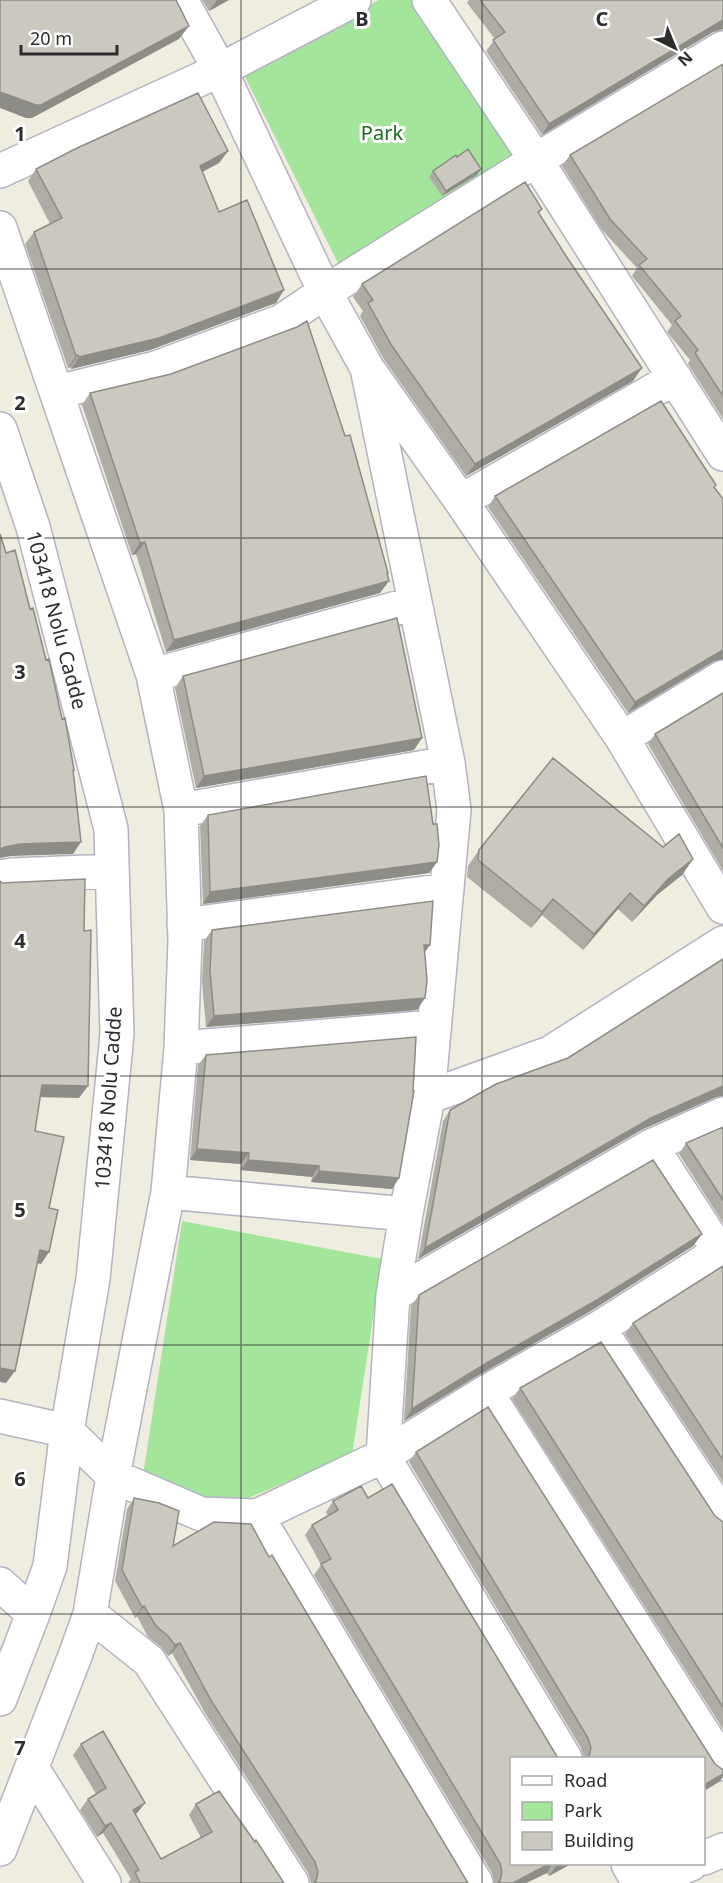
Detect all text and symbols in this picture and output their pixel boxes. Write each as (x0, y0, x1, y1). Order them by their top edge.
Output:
text: B (355, 5, 369, 32)
text: C (596, 5, 609, 32)
scale bar (21, 18, 117, 56)
north arrow (645, 18, 705, 78)
text: 20 m (30, 26, 72, 50)
text: N (673, 46, 697, 71)
park label: Park (361, 119, 403, 146)
text: 1 (14, 120, 26, 147)
text: 2 (14, 389, 26, 416)
street label: 103418 Nolu Cadde (20, 528, 94, 712)
text: 3 (14, 658, 26, 685)
text: 4 (14, 927, 26, 954)
street label: 103418 Nolu Cadde (88, 1005, 128, 1191)
text: 5 (14, 1196, 26, 1223)
text: 6 (14, 1465, 26, 1492)
text: 7 (14, 1734, 26, 1761)
legend (510, 1757, 705, 1865)
text: Road (564, 1768, 607, 1792)
text: Park (564, 1798, 602, 1822)
text: Building (564, 1828, 634, 1852)

